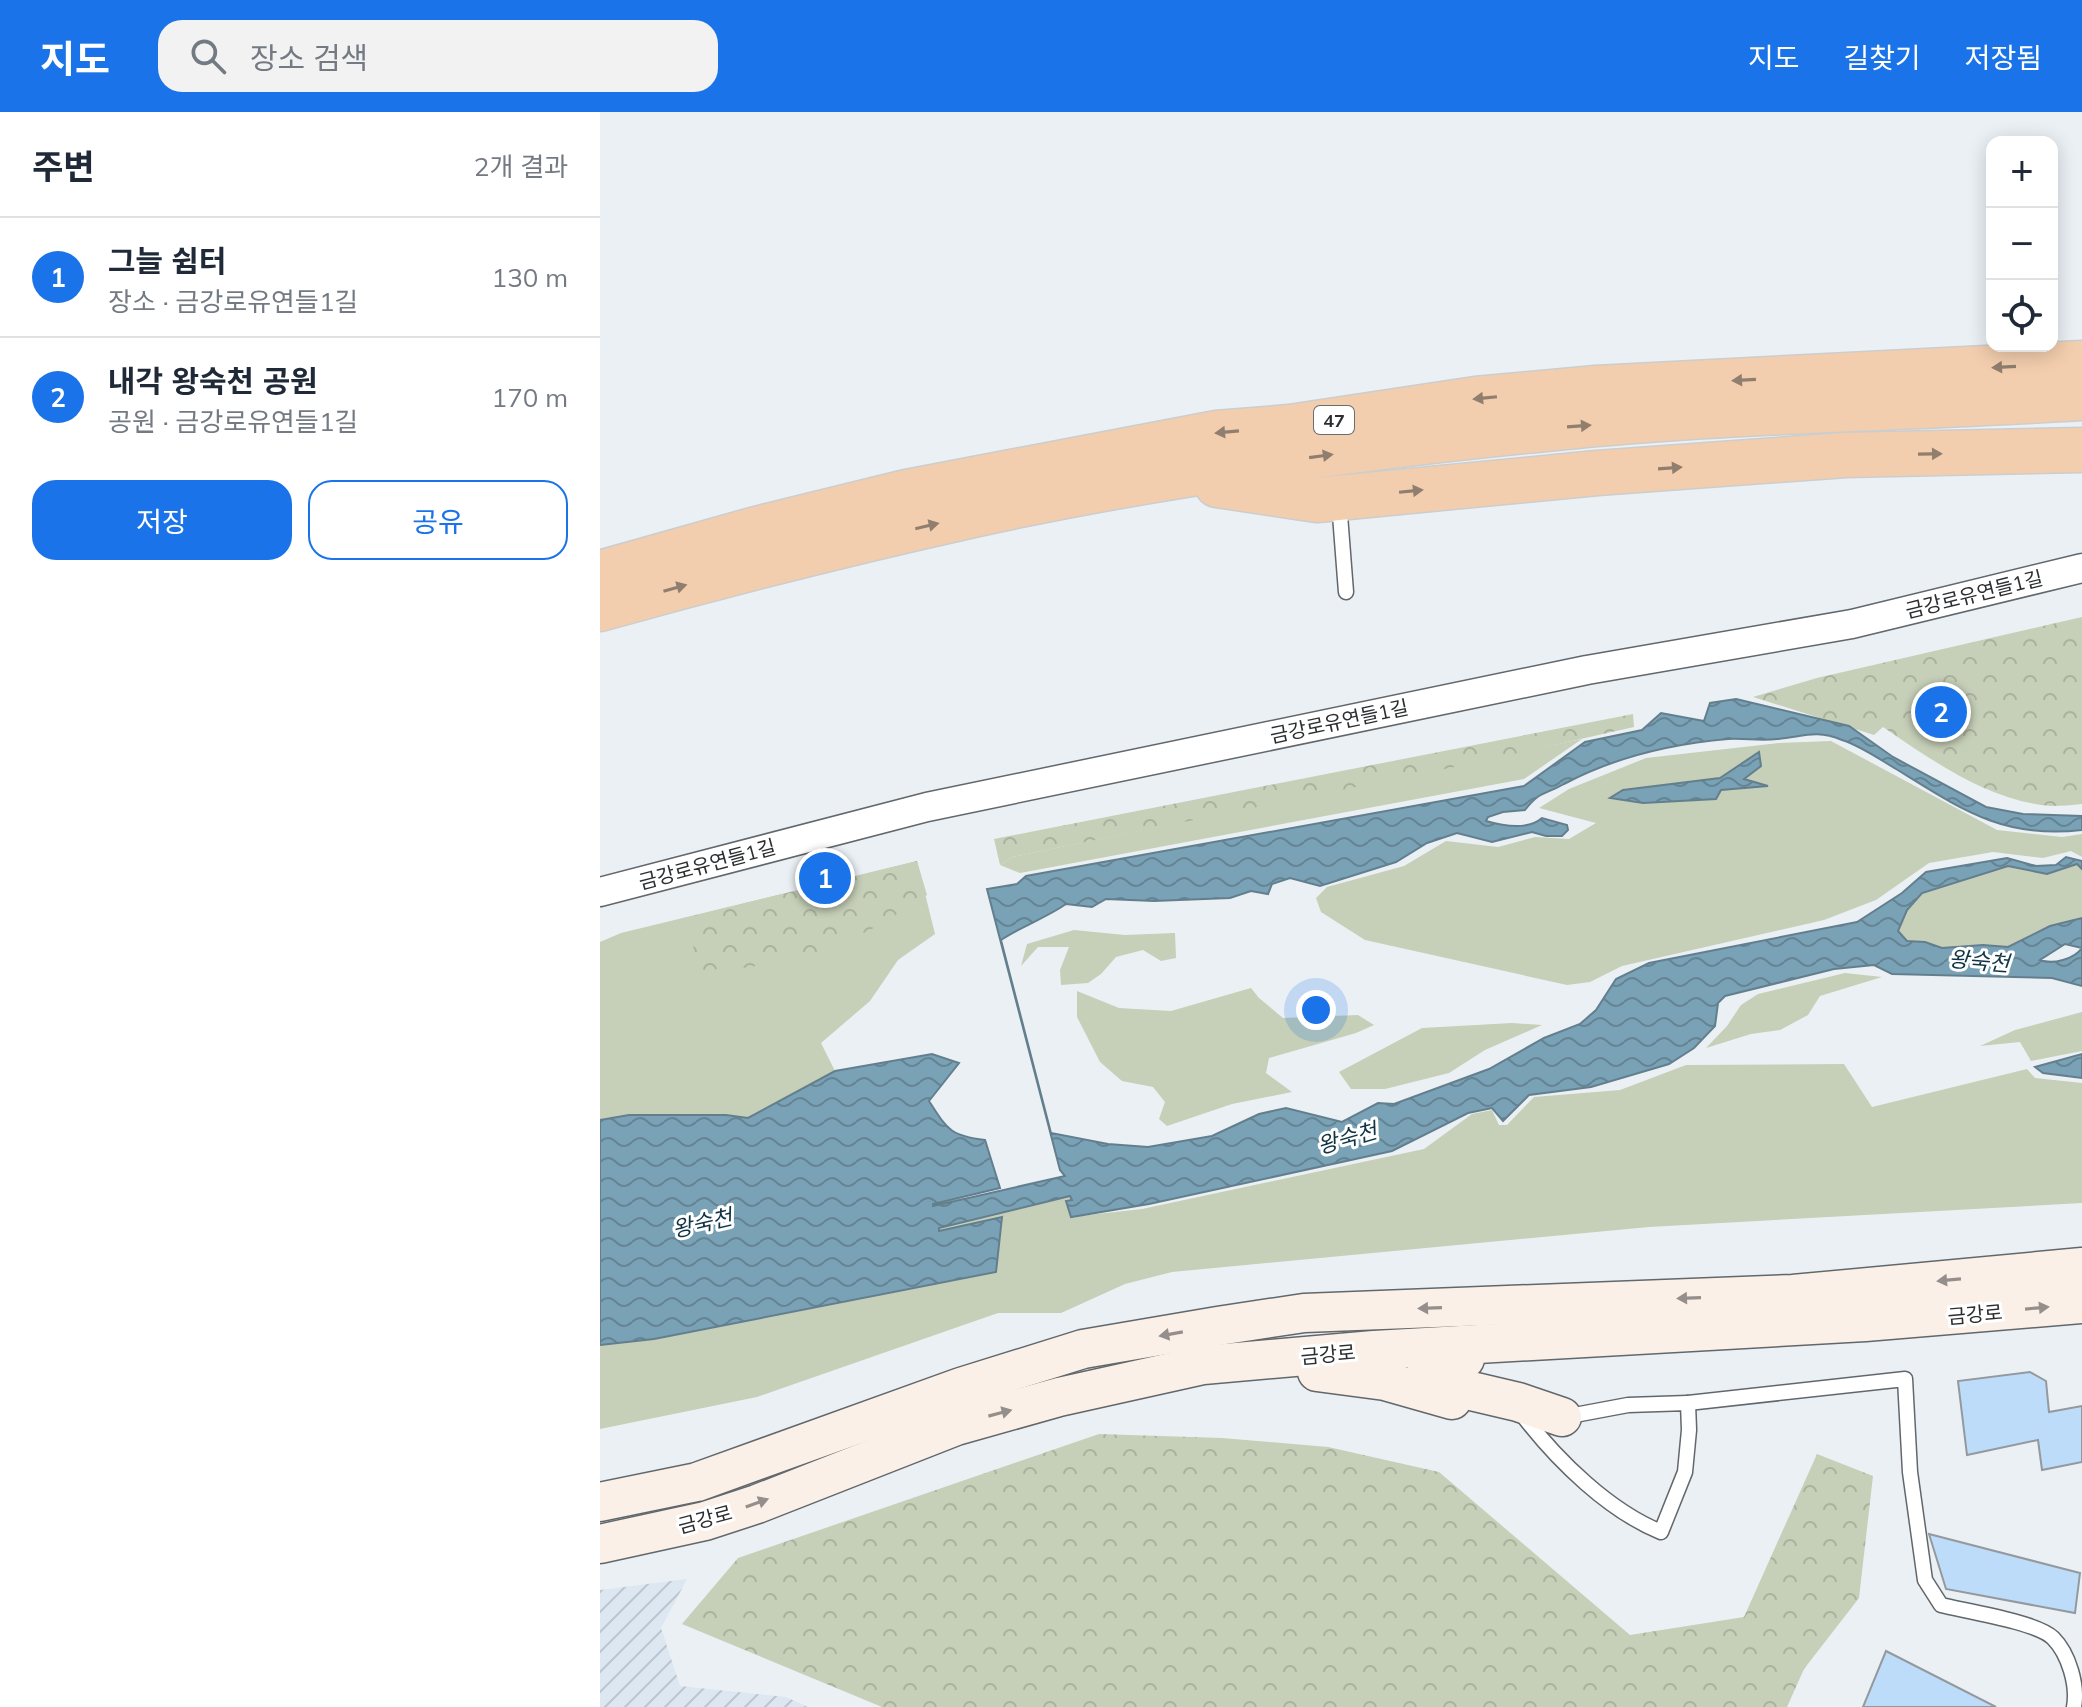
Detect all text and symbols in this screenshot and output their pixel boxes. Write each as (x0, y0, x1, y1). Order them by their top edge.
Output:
search box (158, 20, 718, 92)
icon: search (186, 34, 230, 78)
text: 지도 (40, 35, 110, 83)
text: 장소 검색 (250, 39, 368, 77)
text: 지도 (1748, 40, 1799, 75)
text: 길찾기 (1843, 40, 1921, 75)
text: 저장됨 (1965, 40, 2042, 75)
map controls (1986, 136, 2058, 352)
button: + (1986, 136, 2058, 208)
text: 주변 (32, 145, 95, 188)
text: 2개 결과 (474, 150, 568, 183)
button: − (1986, 208, 2058, 280)
text: 그늘 쉼터 (108, 242, 227, 280)
text: 1 (50, 261, 66, 294)
text: 130 m (492, 261, 568, 294)
button: locate (1986, 280, 2058, 352)
text: 장소 · 금강로유연들1길 (108, 285, 358, 318)
one-way arrow (1991, 361, 2016, 374)
text: 내각 왕숙천 공원 (108, 362, 318, 400)
one-way arrow (1731, 374, 1756, 387)
text: 2 (50, 381, 66, 414)
text: 170 m (492, 381, 568, 414)
one-way arrow (1472, 392, 1497, 405)
text: 공원 · 금강로유연들1길 (108, 405, 358, 438)
road number: 47 (1314, 406, 1354, 434)
one-way arrow (1567, 419, 1592, 432)
one-way arrow (1215, 426, 1240, 439)
one-way arrow (1918, 447, 1943, 460)
one-way arrow (1309, 449, 1334, 462)
one-way arrow (1658, 461, 1683, 474)
button: 저장 (32, 480, 292, 560)
button: 공유 (308, 480, 568, 560)
one-way arrow (1399, 484, 1424, 497)
one-way arrow (915, 519, 940, 532)
street label: 금강로유연들1길 (1903, 565, 2045, 623)
one-way arrow (664, 581, 688, 594)
pin: 2 (1915, 682, 1967, 742)
street label: 금강로유연들1길 (1268, 694, 1410, 748)
street label: 금강로유연들1길 (636, 834, 778, 894)
pin: 1 (799, 848, 851, 908)
water label: 왕숙천 (1948, 944, 2013, 978)
your location (1296, 990, 1336, 1030)
water label: 왕숙천 (1314, 1115, 1383, 1160)
water label: 왕숙천 (669, 1202, 737, 1243)
one-way arrow (1936, 1273, 1961, 1286)
one-way arrow (1676, 1292, 1701, 1305)
street label: 금강로 (1946, 1299, 2004, 1329)
one-way arrow (2024, 1301, 2049, 1314)
one-way arrow (1417, 1302, 1442, 1315)
one-way arrow (1158, 1328, 1183, 1341)
street label: 금강로 (1299, 1339, 1357, 1369)
one-way arrow (988, 1407, 1013, 1419)
one-way arrow (745, 1497, 769, 1509)
street label: 금강로 (675, 1500, 735, 1538)

